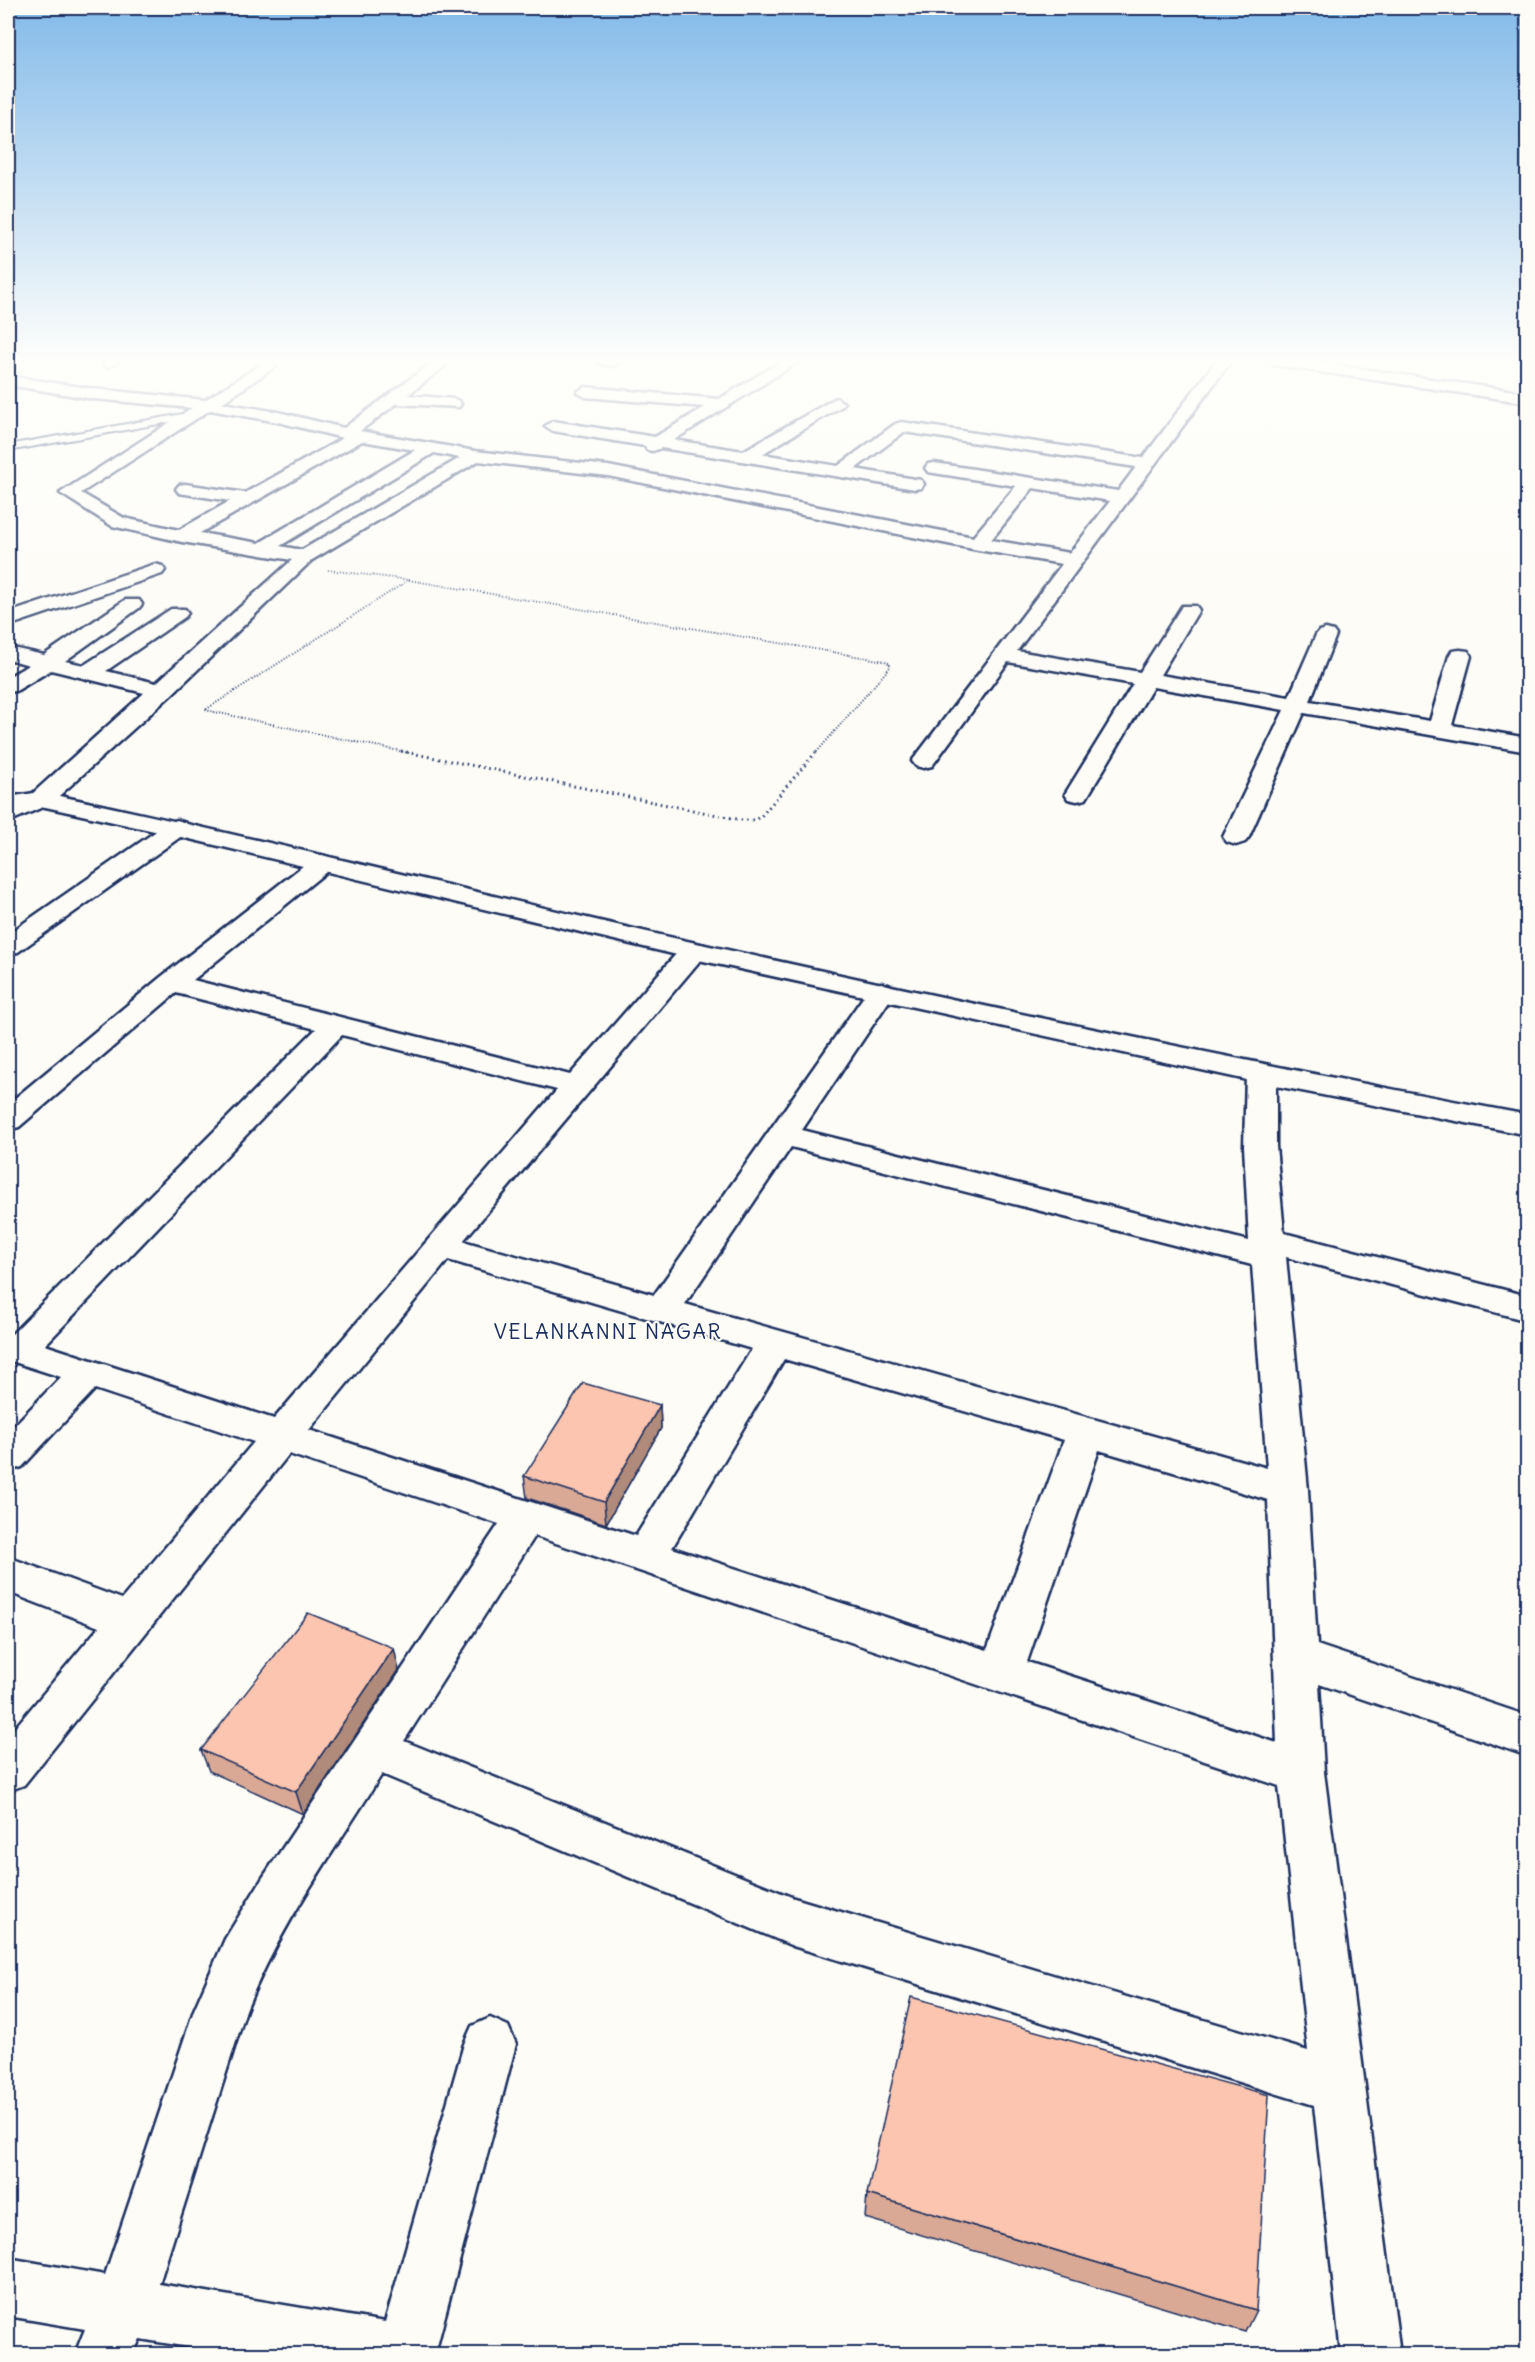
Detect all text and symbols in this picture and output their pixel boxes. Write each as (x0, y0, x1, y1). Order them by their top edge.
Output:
district label: VELANKANNI NAGAR (494, 1318, 722, 1345)

